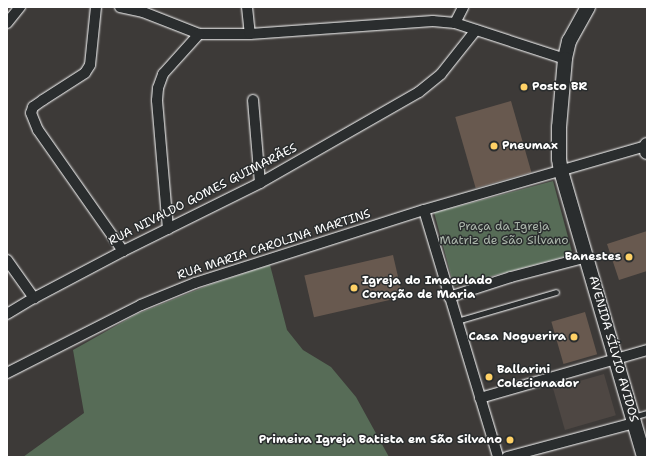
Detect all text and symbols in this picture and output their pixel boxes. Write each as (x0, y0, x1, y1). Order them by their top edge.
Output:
place label: Posto BR (532, 80, 587, 94)
marker: Posto BR (519, 82, 529, 92)
place label: Pneumax (502, 139, 558, 153)
street label: RUA NIVALDO GOMES GUIMARÃES (106, 141, 300, 249)
marker: Pneumax (489, 141, 499, 151)
street label: RUA MARIA CAROLINA MARTINS (176, 207, 372, 283)
park label: Praça da Igreja Matriz de São Silvano (440, 220, 568, 248)
place label: Banestes (565, 250, 621, 264)
marker: Banestes (624, 252, 634, 262)
place label: Igreja do Imaculado Coração de Maria (362, 274, 492, 302)
street label: AVENIDA SÍLVIO AVIDOS (585, 274, 641, 424)
marker: Igreja do Imaculado Coração de Maria (349, 283, 359, 293)
place label: Casa Noguerira (469, 330, 566, 344)
marker: Casa Noguerira (569, 332, 579, 342)
place label: Ballarini Colecionador (497, 363, 579, 391)
marker: Ballarini Colecionador (484, 372, 494, 382)
place label: Primeira Igreja Batista em São Silvano (259, 433, 502, 447)
marker: Primeira Igreja Batista em São Silvano (505, 435, 515, 445)

